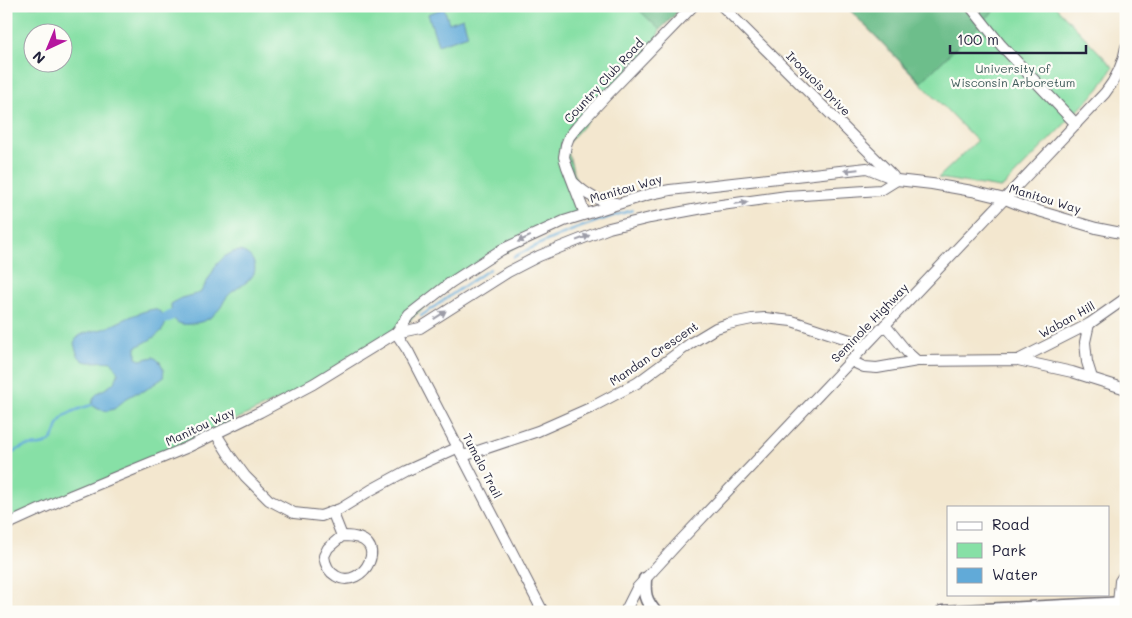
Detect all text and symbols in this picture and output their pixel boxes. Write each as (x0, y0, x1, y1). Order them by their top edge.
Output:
north arrow (22, 22, 72, 72)
scale bar (950, 22, 1086, 54)
text: 100 m (957, 29, 999, 49)
street label: Country Club Road (560, 34, 647, 126)
text: N (28, 47, 49, 68)
street label: Iroquois Drive (783, 48, 854, 119)
park label: University of Wisconsin Arboretum (951, 60, 1075, 90)
one-way arrow (842, 166, 858, 174)
street label: Manitou Way (588, 170, 664, 206)
street label: Manitou Way (1007, 180, 1083, 217)
one-way arrow (734, 198, 750, 206)
one-way arrow (576, 234, 591, 242)
one-way arrow (517, 236, 531, 244)
street label: Seminole Highway (827, 279, 911, 365)
street label: Waban Hill (1036, 297, 1097, 341)
one-way arrow (434, 310, 447, 319)
street label: Mandan Crescent (606, 318, 701, 389)
street label: Manitou Way (162, 403, 237, 449)
street label: Tumalo Trail (460, 430, 506, 501)
legend (947, 506, 1110, 596)
text: Road (992, 514, 1029, 534)
text: Park (992, 540, 1026, 560)
text: Water (992, 564, 1038, 584)

